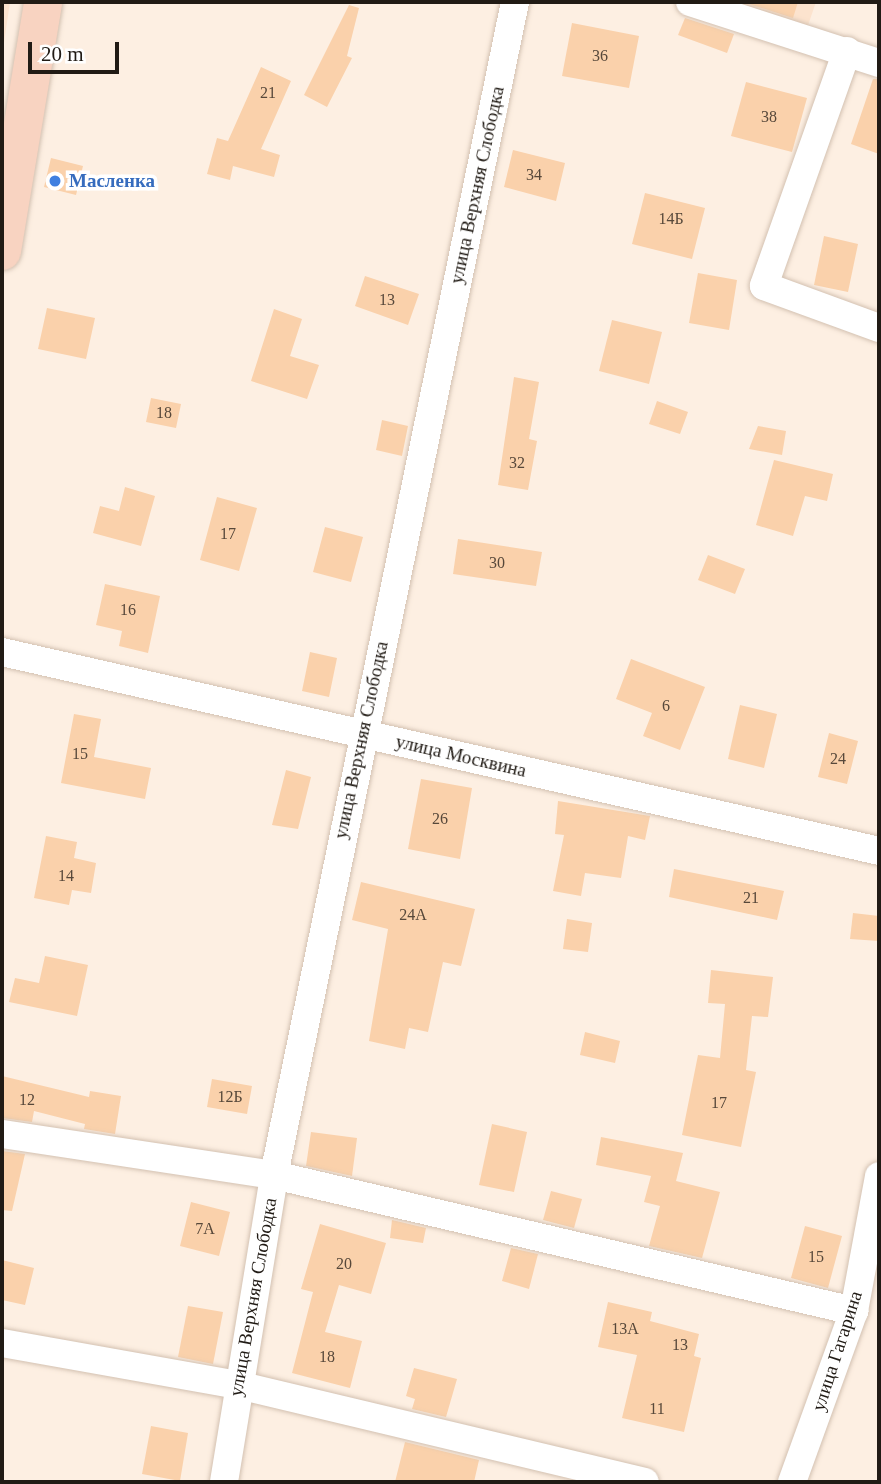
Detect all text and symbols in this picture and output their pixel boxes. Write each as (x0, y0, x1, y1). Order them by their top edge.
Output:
scale bar (32, 28, 122, 72)
text: 20 m (41, 42, 84, 66)
house number: 36 (592, 46, 608, 66)
house number: 21 (260, 83, 276, 103)
street label: улица Верхняя Слободка (445, 84, 509, 286)
house number: 38 (761, 107, 777, 127)
house number: 34 (526, 165, 542, 185)
place label: Масленка (69, 170, 155, 192)
marker: Масленка (47, 173, 63, 189)
house number: 14Б (658, 209, 684, 229)
house number: 13 (379, 290, 395, 310)
house number: 18 (156, 403, 172, 423)
house number: 32 (509, 453, 525, 473)
house number: 17 (220, 524, 236, 544)
house number: 30 (489, 553, 505, 573)
house number: 16 (120, 600, 136, 620)
street label: улица Верхняя Слободка (329, 639, 393, 841)
house number: 6 (662, 696, 670, 716)
street label: улица Москвина (393, 730, 529, 782)
house number: 15 (72, 744, 88, 764)
house number: 24 (830, 749, 846, 769)
house number: 26 (432, 809, 448, 829)
house number: 14 (58, 866, 74, 886)
house number: 21 (743, 888, 759, 908)
house number: 24А (399, 905, 427, 925)
house number: 12Б (217, 1087, 243, 1107)
house number: 12 (19, 1090, 35, 1110)
house number: 17 (711, 1093, 727, 1113)
street label: улица Верхняя Слободка (224, 1196, 282, 1398)
house number: 7А (195, 1219, 215, 1239)
house number: 15 (808, 1247, 824, 1267)
house number: 20 (336, 1254, 352, 1274)
street label: улица Гагарина (807, 1288, 867, 1414)
house number: 13А (611, 1319, 639, 1339)
house number: 13 (672, 1335, 688, 1355)
house number: 18 (319, 1347, 335, 1367)
house number: 11 (649, 1399, 665, 1419)

